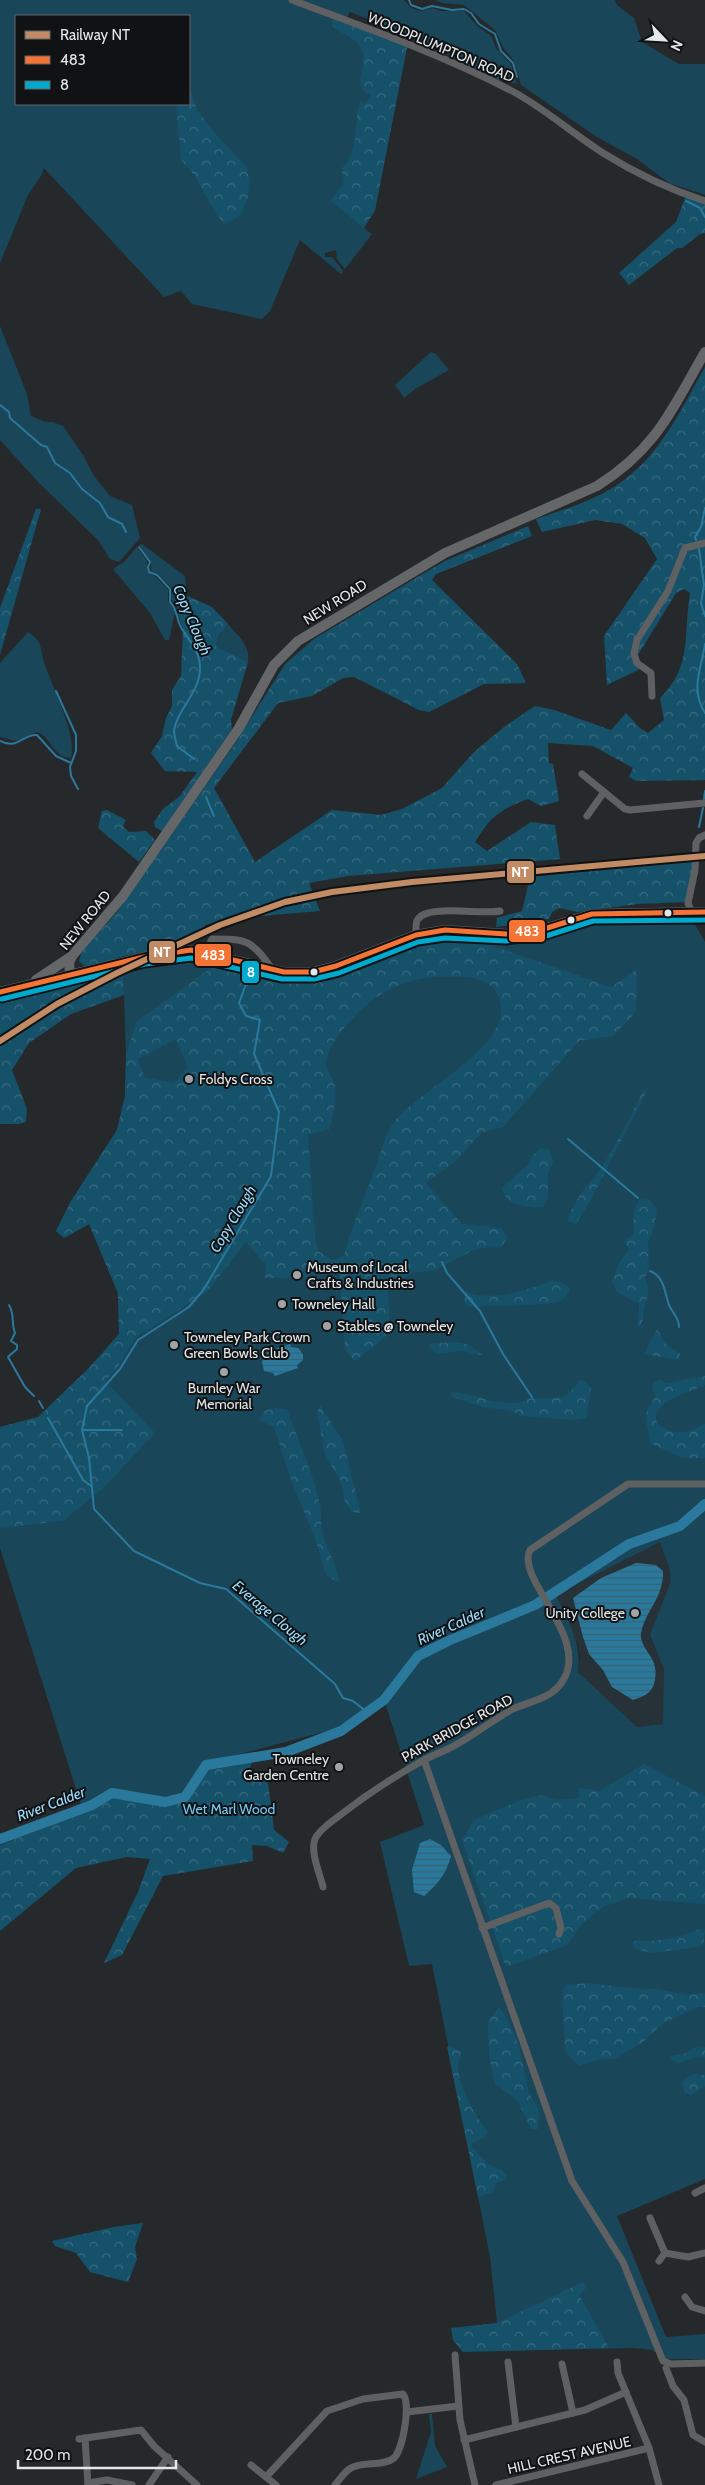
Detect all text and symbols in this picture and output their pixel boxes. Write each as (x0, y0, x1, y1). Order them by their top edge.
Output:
street label: WOODPLUMPTON ROAD (365, 8, 517, 86)
legend (15, 15, 190, 105)
north arrow (640, 15, 690, 65)
text: Railway NT (60, 26, 130, 44)
text: N (667, 37, 687, 54)
text: 483 (60, 51, 86, 69)
text: 8 (60, 76, 69, 94)
street label: NEW ROAD (300, 575, 370, 629)
water label: Copy Clough (169, 582, 215, 658)
line badge: NT (506, 860, 535, 884)
text: NT (511, 863, 529, 881)
street label: NEW ROAD (55, 886, 115, 954)
unlabelled marker (663, 908, 673, 918)
unlabelled marker (566, 915, 576, 925)
line badge: 483 (508, 919, 546, 943)
text: 483 (515, 922, 539, 940)
line badge: NT (148, 940, 176, 964)
text: NT (153, 943, 171, 961)
line badge: 483 (194, 943, 232, 967)
text: 483 (201, 946, 225, 964)
line badge: 8 (241, 960, 260, 984)
text: 8 (247, 963, 255, 981)
unlabelled marker (309, 967, 319, 977)
place label: Foldys Cross (199, 1070, 273, 1088)
marker: Foldys Cross (183, 1073, 195, 1085)
water label: Copy Clough (206, 1182, 260, 1256)
place label: Museum of Local Crafts & Industries (307, 1258, 414, 1292)
marker: Museum of Local Crafts & Industries (291, 1269, 303, 1281)
place label: Towneley Hall (292, 1295, 375, 1313)
marker: Towneley Hall (276, 1298, 288, 1310)
place label: Stables @ Towneley (337, 1317, 453, 1335)
marker: Stables @ Towneley (321, 1320, 333, 1332)
place label: Towneley Park Crown Green Bowls Club (184, 1328, 311, 1362)
marker: Towneley Park Crown Green Bowls Club (168, 1339, 180, 1351)
marker: Burnley War Memorial (218, 1366, 230, 1378)
place label: Burnley War Memorial (188, 1379, 261, 1413)
water label: Everage Clough (229, 1577, 311, 1649)
water label: River Calder (415, 1603, 489, 1649)
place label: Unity College (545, 1604, 625, 1622)
marker: Unity College (629, 1607, 641, 1619)
street label: PARK BRIDGE ROAD (398, 1690, 516, 1766)
place label: Towneley Garden Centre (243, 1750, 329, 1784)
marker: Towneley Garden Centre (333, 1761, 345, 1773)
water label: River Calder (14, 1782, 89, 1825)
park label: Wet Marl Wood (183, 1800, 275, 1818)
street label: HILL CREST AVENUE (505, 2432, 633, 2478)
scale bar (18, 2438, 175, 2470)
text: 200 m (25, 2446, 70, 2464)

